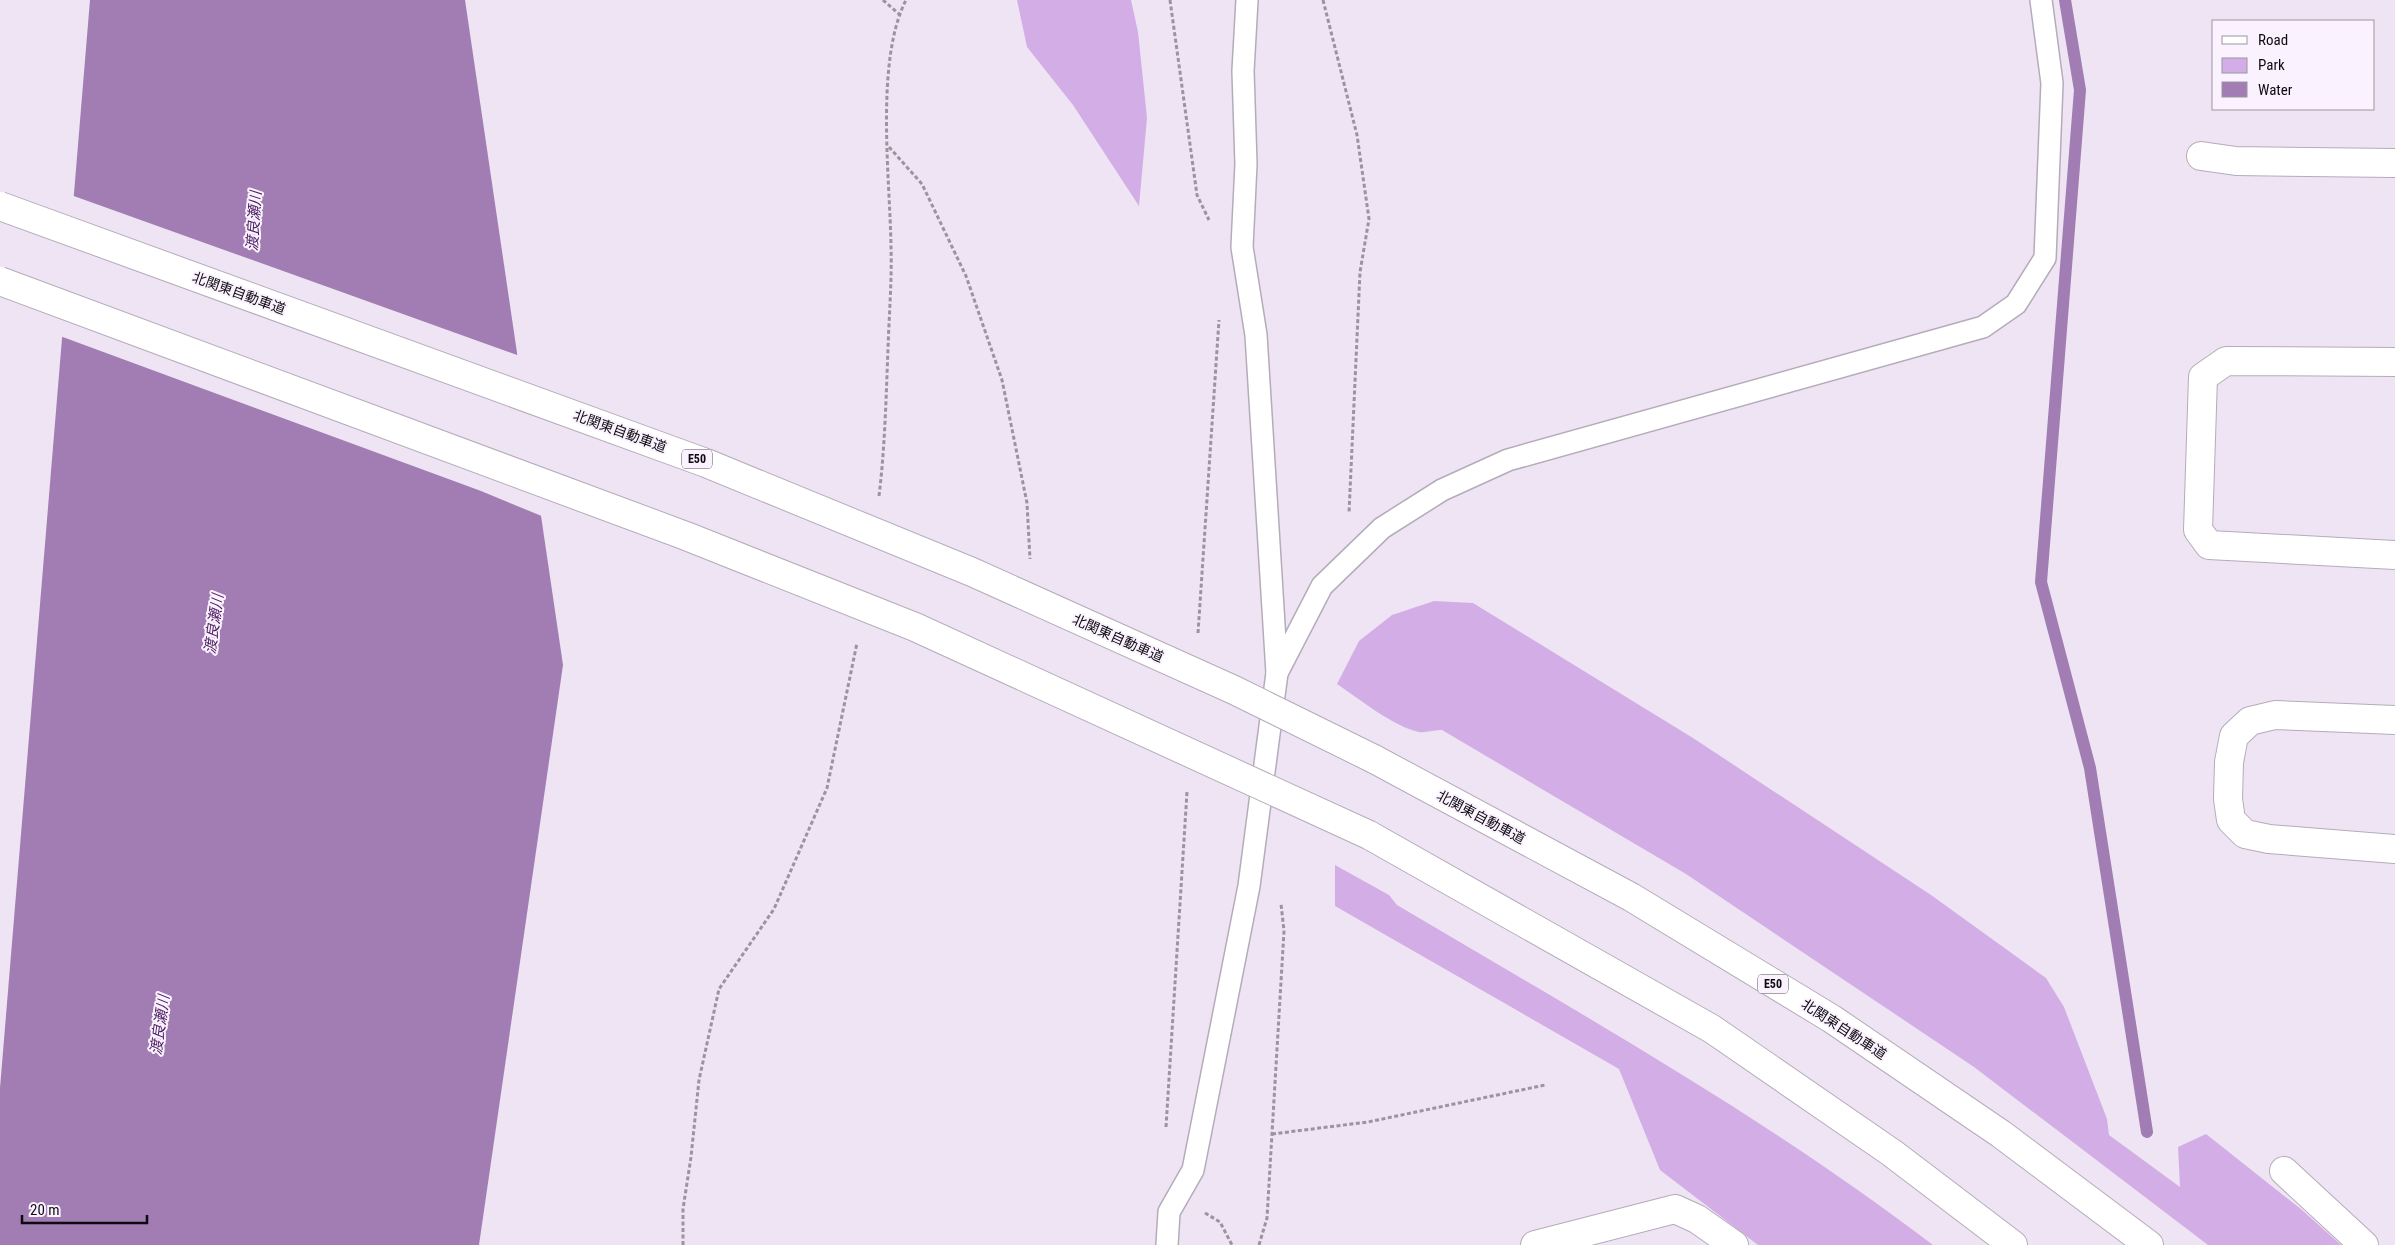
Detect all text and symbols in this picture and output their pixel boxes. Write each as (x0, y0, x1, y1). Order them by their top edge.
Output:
legend (2212, 20, 2375, 110)
text: Road (2258, 31, 2288, 49)
text: Park (2258, 56, 2285, 74)
text: Water (2258, 81, 2293, 99)
water label: 渡良瀬川 (243, 188, 265, 252)
street label: 北関東自動車道 (190, 269, 288, 317)
street label: 北関東自動車道 (571, 407, 669, 455)
road number: E50 (682, 449, 712, 468)
water label: 渡良瀬川 (201, 591, 227, 655)
street label: 北関東自動車道 (1070, 611, 1166, 665)
street label: 北関東自動車道 (1434, 787, 1528, 847)
road number: E50 (1758, 974, 1788, 994)
water label: 渡良瀬川 (147, 992, 173, 1056)
street label: 北関東自動車道 (1799, 996, 1889, 1062)
scale bar (22, 1192, 148, 1224)
text: 20 m (30, 1201, 60, 1219)

